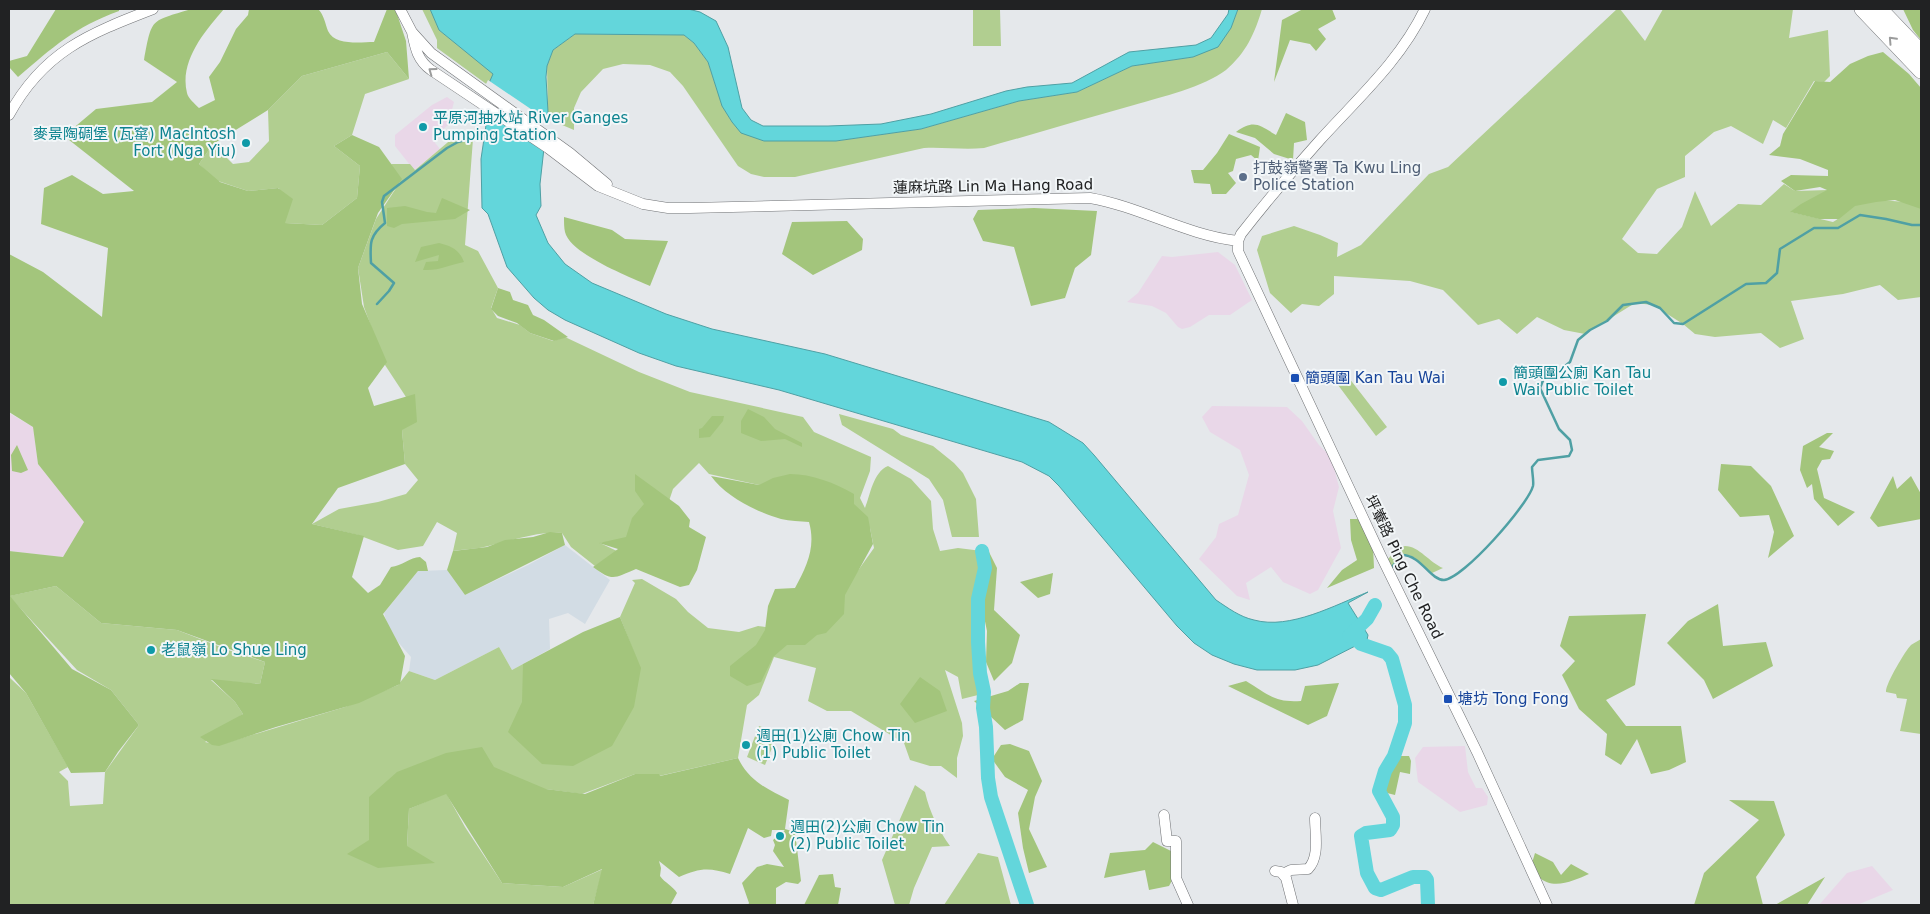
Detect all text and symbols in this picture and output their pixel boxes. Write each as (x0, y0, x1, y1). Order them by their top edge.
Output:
one-way arrow (1889, 36, 1898, 45)
one-way arrow (428, 68, 438, 77)
place label: 平原河抽水站 River Ganges Pumping Station (433, 109, 628, 144)
marker: 平原河抽水站 River Ganges Pumping Station (417, 121, 429, 133)
place label: 麥景陶碉堡 (瓦窰) MacIntosh Fort (Nga Yiu) (33, 125, 236, 160)
marker: 麥景陶碉堡 (瓦窰) MacIntosh Fort (Nga Yiu) (240, 137, 252, 149)
place label: 打鼓嶺警署 Ta Kwu Ling Police Station (1253, 159, 1421, 194)
marker: 打鼓嶺警署 Ta Kwu Ling Police Station (1237, 171, 1249, 183)
street label: 蓮麻坑路 Lin Ma Hang Road (893, 175, 1093, 197)
place label: 簡頭圍公廁 Kan Tau Wai Public Toilet (1513, 364, 1651, 399)
place label: 簡頭圍 Kan Tau Wai (1305, 369, 1445, 387)
marker: 簡頭圍 Kan Tau Wai (1289, 372, 1301, 384)
marker: 簡頭圍公廁 Kan Tau Wai Public Toilet (1497, 376, 1509, 388)
street label: 坪輋路 Ping Che Road (1361, 492, 1447, 642)
place label: 老鼠嶺 Lo Shue Ling (161, 641, 307, 659)
marker: 老鼠嶺 Lo Shue Ling (145, 644, 157, 656)
place label: 塘坊 Tong Fong (1458, 690, 1569, 708)
marker: 塘坊 Tong Fong (1442, 693, 1454, 705)
place label: 週田(1)公廁 Chow Tin (1) Public Toilet (756, 727, 911, 762)
marker: 週田(1)公廁 Chow Tin (1) Public Toilet (740, 739, 752, 751)
place label: 週田(2)公廁 Chow Tin (2) Public Toilet (790, 818, 945, 853)
marker: 週田(2)公廁 Chow Tin (2) Public Toilet (774, 830, 786, 842)

